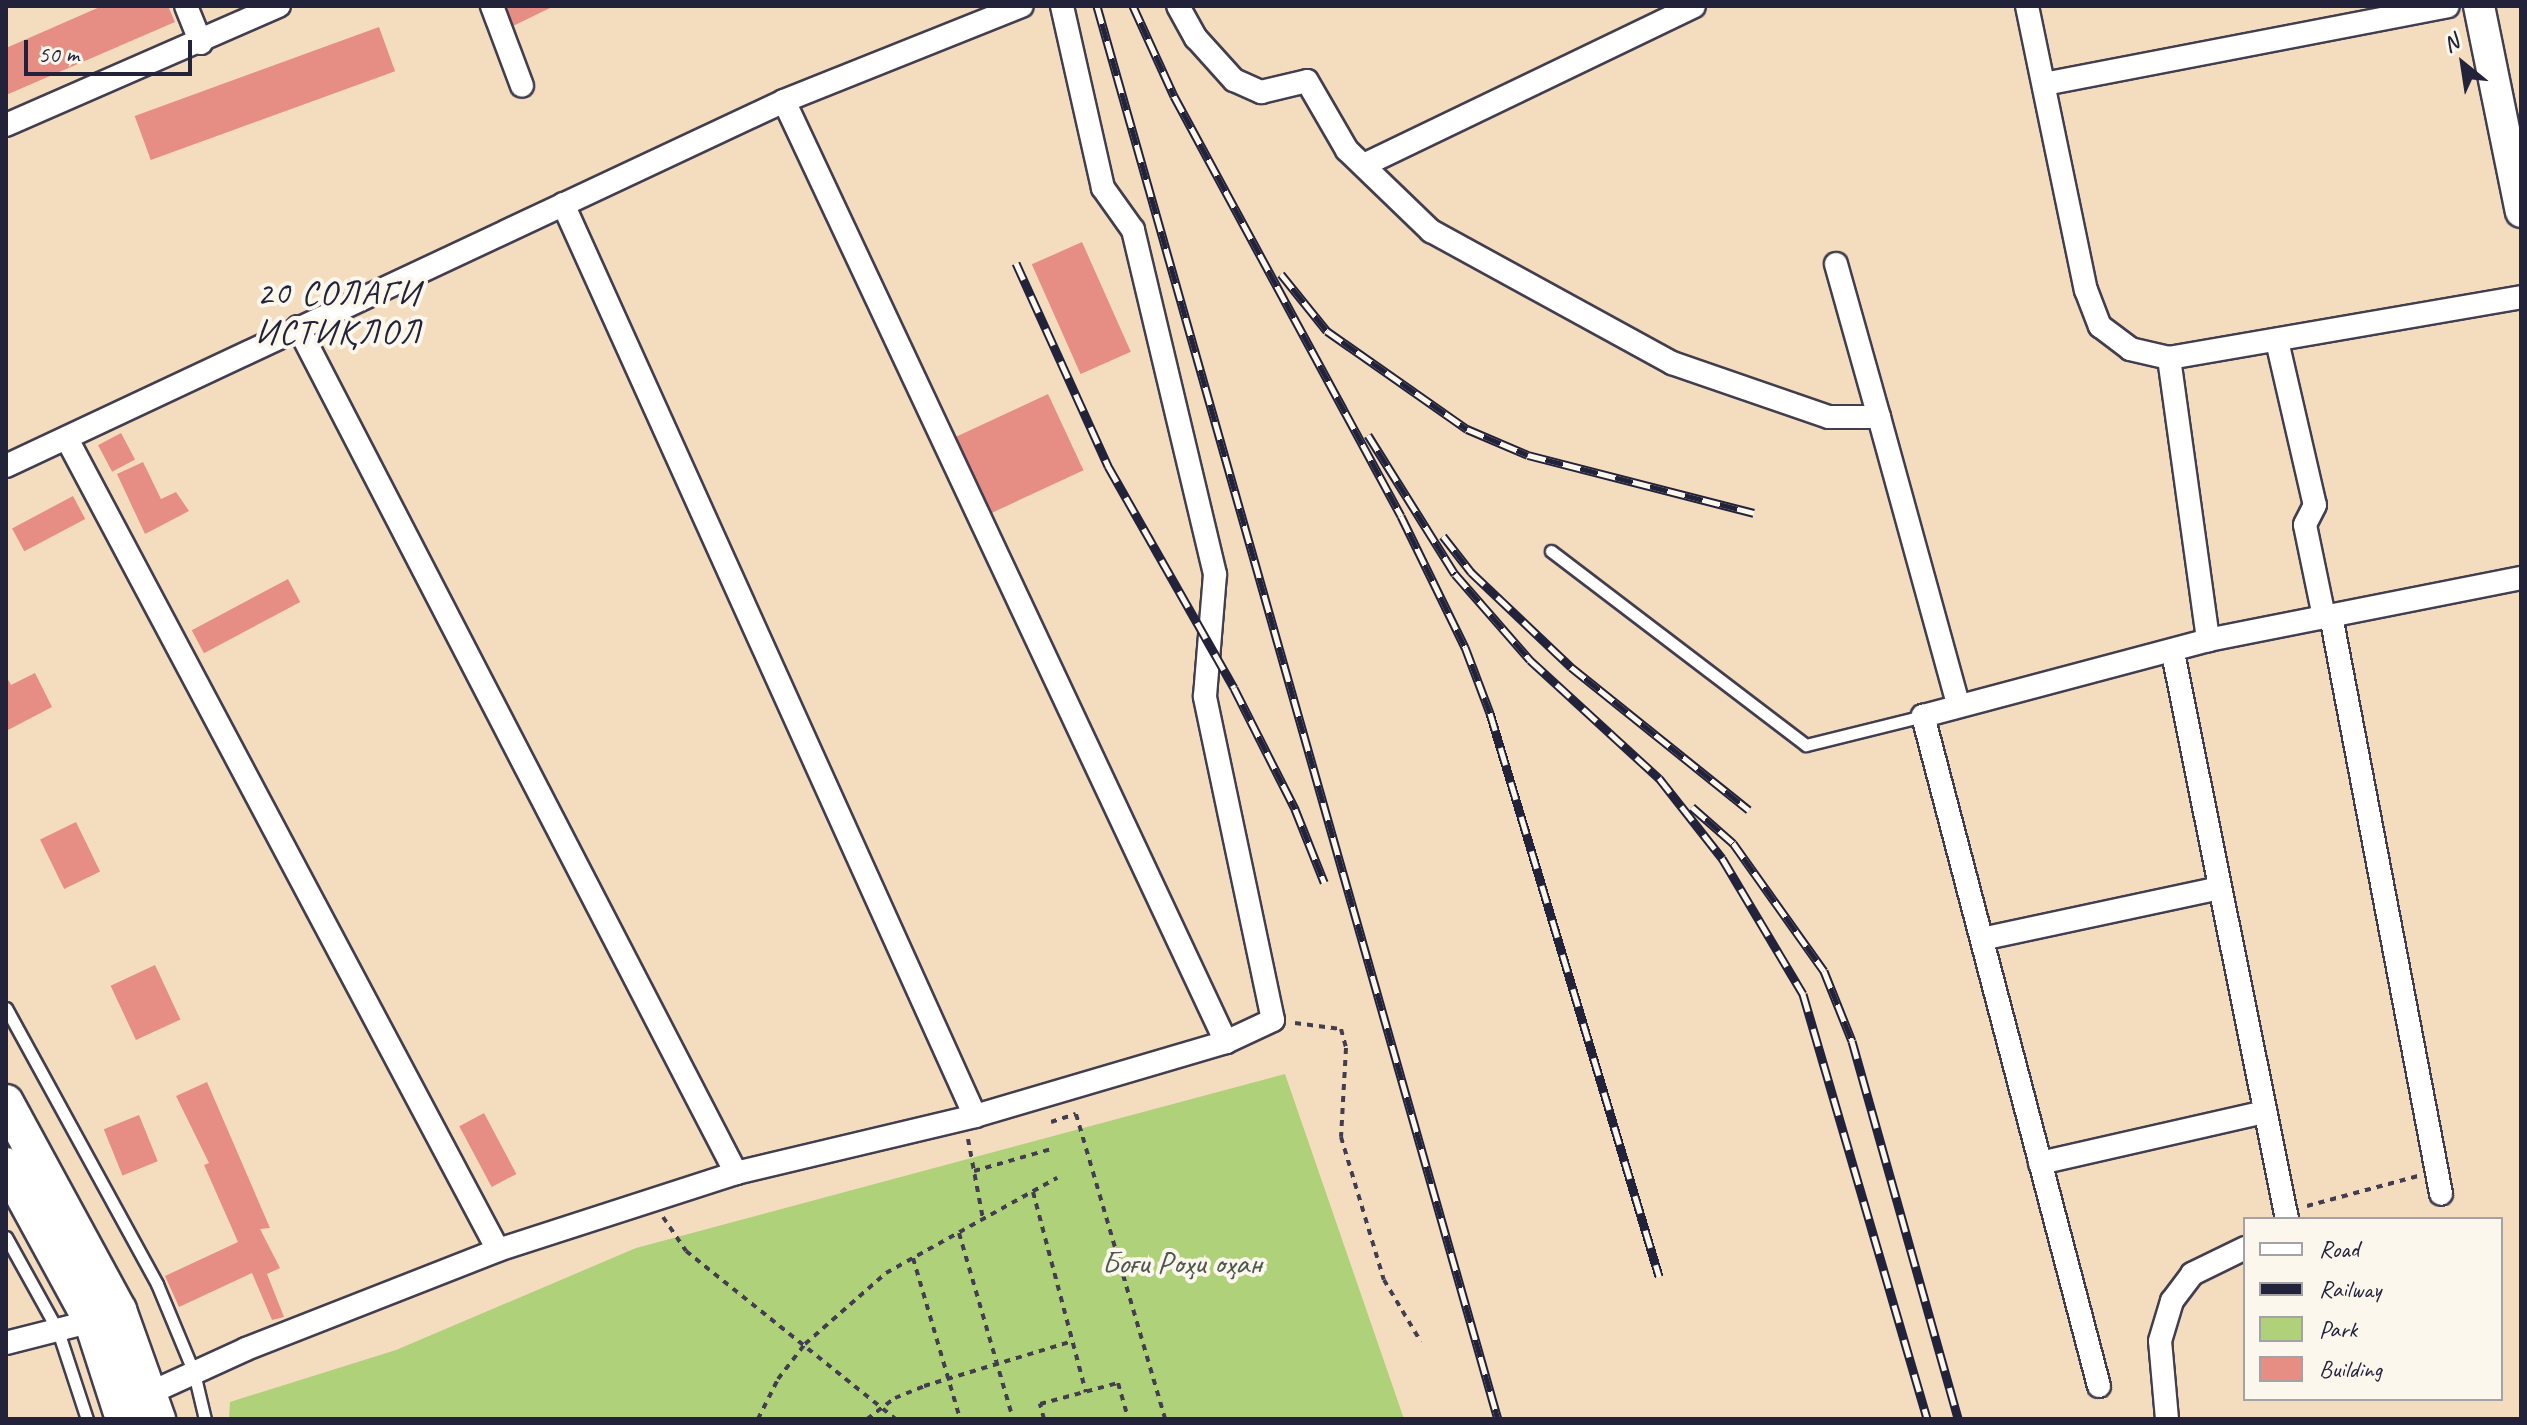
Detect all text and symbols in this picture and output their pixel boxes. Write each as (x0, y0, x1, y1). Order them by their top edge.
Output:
scale bar (28, 24, 196, 74)
north arrow (2423, 24, 2503, 104)
text: N (2438, 28, 2464, 59)
text: 50 m (38, 39, 79, 69)
district label: 20 СОЛАГИ ИСТИҚЛОЛ (256, 272, 422, 352)
legend (2243, 1217, 2503, 1401)
text: Road (2319, 1234, 2359, 1264)
park label: Боғи Роҳи оҳан (1102, 1244, 1262, 1282)
text: Railway (2319, 1274, 2381, 1304)
text: Park (2319, 1314, 2357, 1344)
text: Building (2319, 1354, 2382, 1384)

